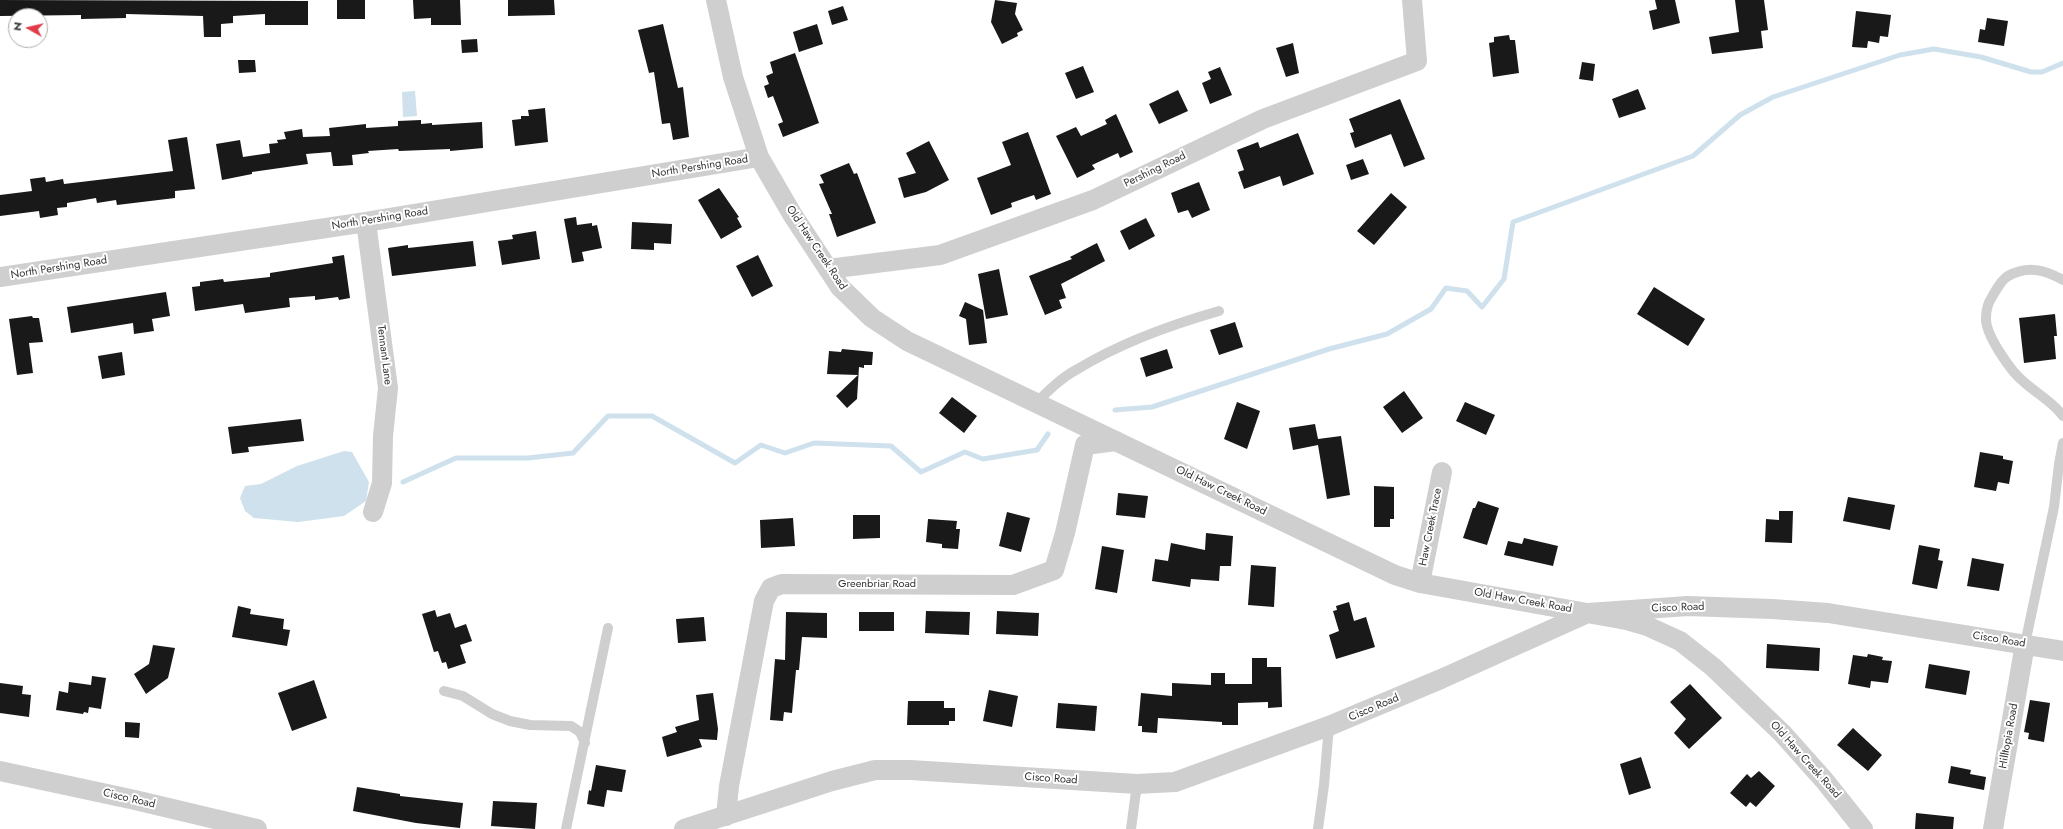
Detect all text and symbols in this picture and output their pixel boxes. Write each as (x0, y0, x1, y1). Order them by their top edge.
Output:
north arrow (8, 8, 48, 48)
text: N (9, 21, 26, 32)
street label: Pershing Road (1122, 149, 1188, 191)
street label: North Pershing Road (651, 153, 749, 181)
street label: Old Haw Creek Road (783, 203, 849, 293)
street label: North Pershing Road (331, 205, 429, 233)
street label: North Pershing Road (10, 254, 108, 282)
street label: Tennant Lane (374, 324, 394, 386)
street label: Old Haw Creek Road (1174, 463, 1268, 519)
street label: Haw Creek Trace (1417, 487, 1445, 567)
street label: Greenbriar Road (838, 577, 916, 591)
street label: Old Haw Creek Road (1473, 586, 1573, 616)
street label: Cisco Road (1651, 600, 1705, 616)
street label: Cisco Road (1972, 629, 2026, 651)
street label: Cisco Road (1347, 692, 1401, 724)
street label: Hilltopia Road (1997, 702, 2021, 770)
street label: Old Haw Creek Road (1767, 719, 1843, 801)
street label: Cisco Road (1024, 771, 1078, 787)
street label: Cisco Road (102, 787, 156, 811)

